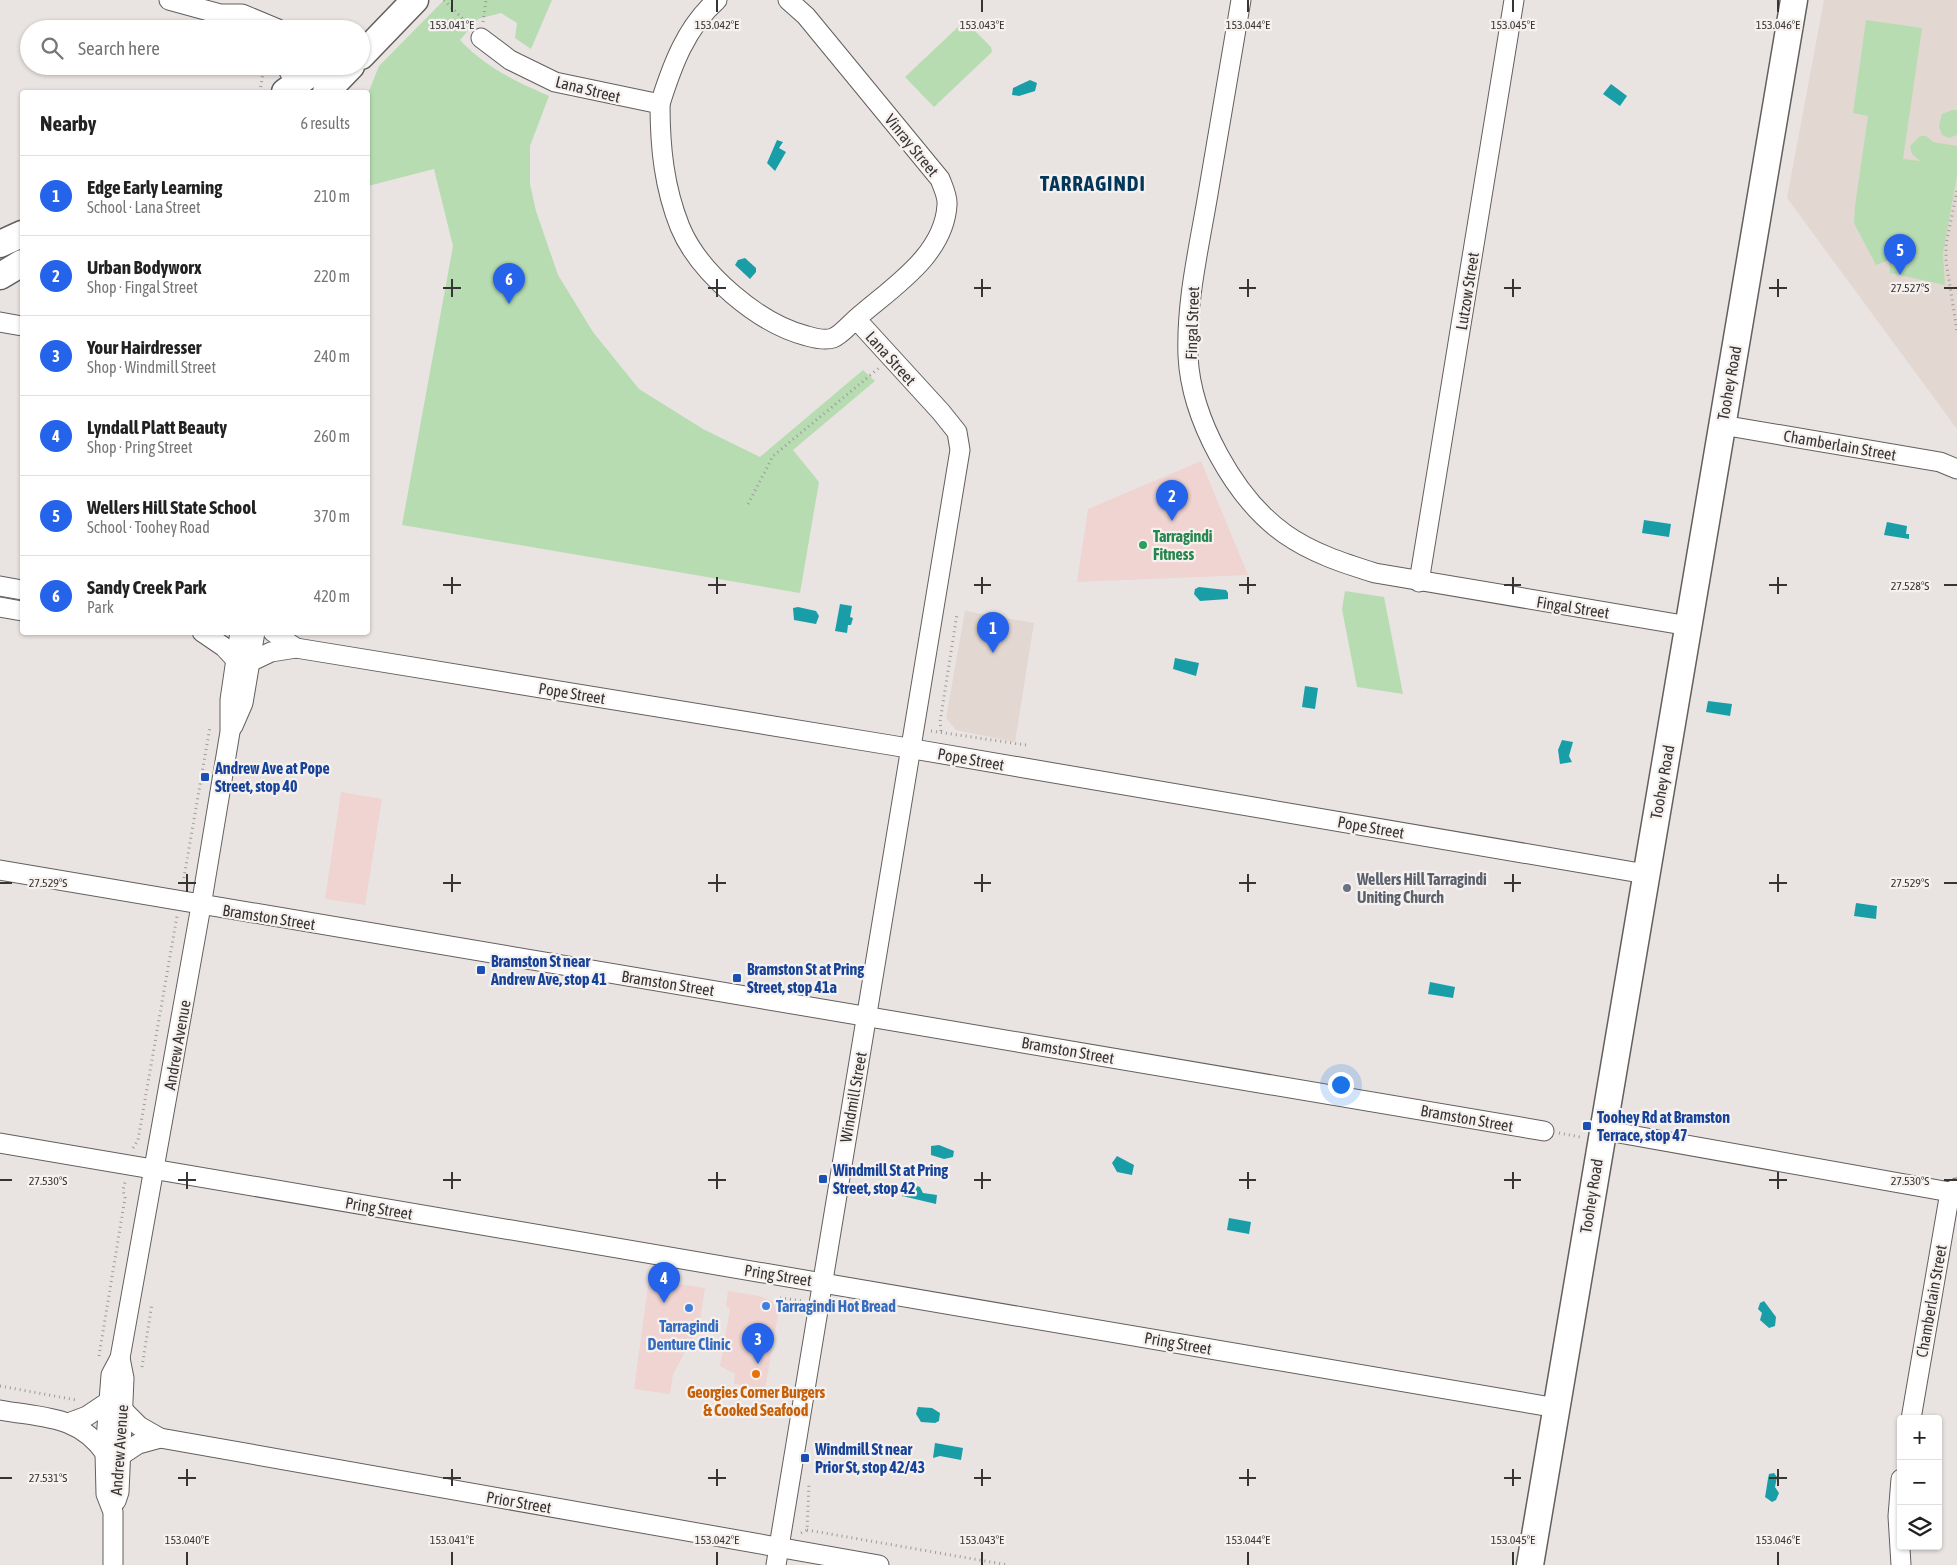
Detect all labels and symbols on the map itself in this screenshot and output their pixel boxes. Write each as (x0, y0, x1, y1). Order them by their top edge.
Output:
text: 153.041°E (430, 18, 474, 32)
text: 153.042°E (695, 18, 739, 32)
text: 153.043°E (960, 18, 1004, 32)
text: 153.044°E (1226, 18, 1270, 32)
text: 153.045°E (1491, 18, 1535, 32)
text: 153.046°E (1756, 18, 1800, 32)
street label: Lana Street (554, 72, 623, 106)
street label: Vinray Street (881, 110, 943, 181)
district label: TARRAGINDI (1040, 171, 1146, 195)
pin: 5 (1884, 234, 1916, 275)
street label: Lutzow Street (1452, 251, 1482, 331)
pin: 6 (493, 263, 525, 304)
text: 27.527°S (1891, 281, 1929, 295)
street label: Fingal Street (1182, 286, 1203, 360)
street label: Lana Street (862, 327, 920, 389)
street label: Toohey Road (1714, 344, 1745, 422)
street label: Chamberlain Street (1782, 426, 1898, 464)
pin: 2 (1156, 480, 1188, 521)
place label: Tarragindi Fitness (1153, 527, 1213, 563)
marker: Tarragindi Fitness (1137, 539, 1149, 551)
text: 27.528°S (1891, 579, 1929, 593)
street label: Fingal Street (1535, 592, 1611, 623)
pin: 1 (977, 612, 1009, 653)
street label: Pope Street (537, 679, 607, 708)
street label: Toohey Road (1647, 743, 1678, 821)
street label: Pope Street (936, 744, 1006, 775)
place label: Andrew Ave at Pope Street, stop 40 (214, 759, 330, 795)
marker: Andrew Ave at Pope Street, stop 40 (199, 771, 211, 783)
street label: Pope Street (1336, 812, 1406, 843)
place label: Wellers Hill Tarragindi Uniting Church (1356, 870, 1487, 906)
text: 27.529°S (29, 876, 67, 890)
text: 27.529°S (1891, 876, 1929, 890)
marker: Wellers Hill Tarragindi Uniting Church (1341, 882, 1353, 894)
street label: Bramston Street (221, 901, 317, 933)
place label: Bramston St near Andrew Ave, stop 41 (490, 952, 607, 988)
place label: Bramston St at Pring Street, stop 41a (747, 960, 864, 996)
marker: Bramston St near Andrew Ave, stop 41 (475, 964, 487, 976)
street label: Bramston Street (620, 967, 716, 999)
marker: Bramston St at Pring Street, stop 41a (731, 972, 743, 984)
street label: Andrew Avenue (160, 999, 194, 1091)
street label: Bramston Street (1020, 1033, 1116, 1067)
street label: Windmill Street (836, 1050, 870, 1144)
your location (1328, 1072, 1354, 1098)
street label: Bramston Street (1419, 1101, 1515, 1135)
place label: Toohey Rd at Bramston Terrace, stop 47 (1597, 1108, 1730, 1144)
marker: Toohey Rd at Bramston Terrace, stop 47 (1581, 1120, 1593, 1132)
street label: Toohey Road (1576, 1157, 1607, 1235)
place label: Windmill St at Pring Street, stop 42 (832, 1161, 948, 1197)
marker: Windmill St at Pring Street, stop 42 (817, 1173, 829, 1185)
text: 27.530°S (29, 1174, 67, 1188)
text: 27.530°S (1891, 1174, 1929, 1188)
street label: Pring Street (344, 1193, 415, 1224)
street label: Chamberlain Street (1912, 1243, 1950, 1359)
street label: Pring Street (743, 1261, 813, 1290)
pin: 4 (648, 1262, 680, 1303)
place label: Tarragindi Hot Bread (776, 1297, 896, 1315)
marker: Tarragindi Hot Bread (760, 1300, 772, 1312)
marker: Tarragindi Denture Clinic (683, 1302, 695, 1314)
place label: Tarragindi Denture Clinic (648, 1317, 731, 1353)
pin: 3 (742, 1323, 774, 1364)
street label: Pring Street (1143, 1328, 1214, 1359)
marker: Georgies Corner Burgers & Cooked Seafood (750, 1368, 762, 1380)
place label: Georgies Corner Burgers & Cooked Seafood (687, 1383, 825, 1419)
street label: Andrew Avenue (107, 1404, 131, 1496)
place label: Windmill St near Prior St, stop 42/43 (814, 1440, 925, 1476)
marker: Windmill St near Prior St, stop 42/43 (799, 1452, 811, 1464)
text: 27.531°S (29, 1471, 67, 1485)
street label: Prior Street (485, 1487, 553, 1517)
text: 153.040°E (165, 1533, 209, 1547)
text: 153.041°E (430, 1533, 474, 1547)
text: 153.042°E (695, 1533, 739, 1547)
text: 153.043°E (960, 1533, 1004, 1547)
text: 153.044°E (1226, 1533, 1270, 1547)
text: 153.045°E (1491, 1533, 1535, 1547)
text: 153.046°E (1756, 1533, 1800, 1547)

